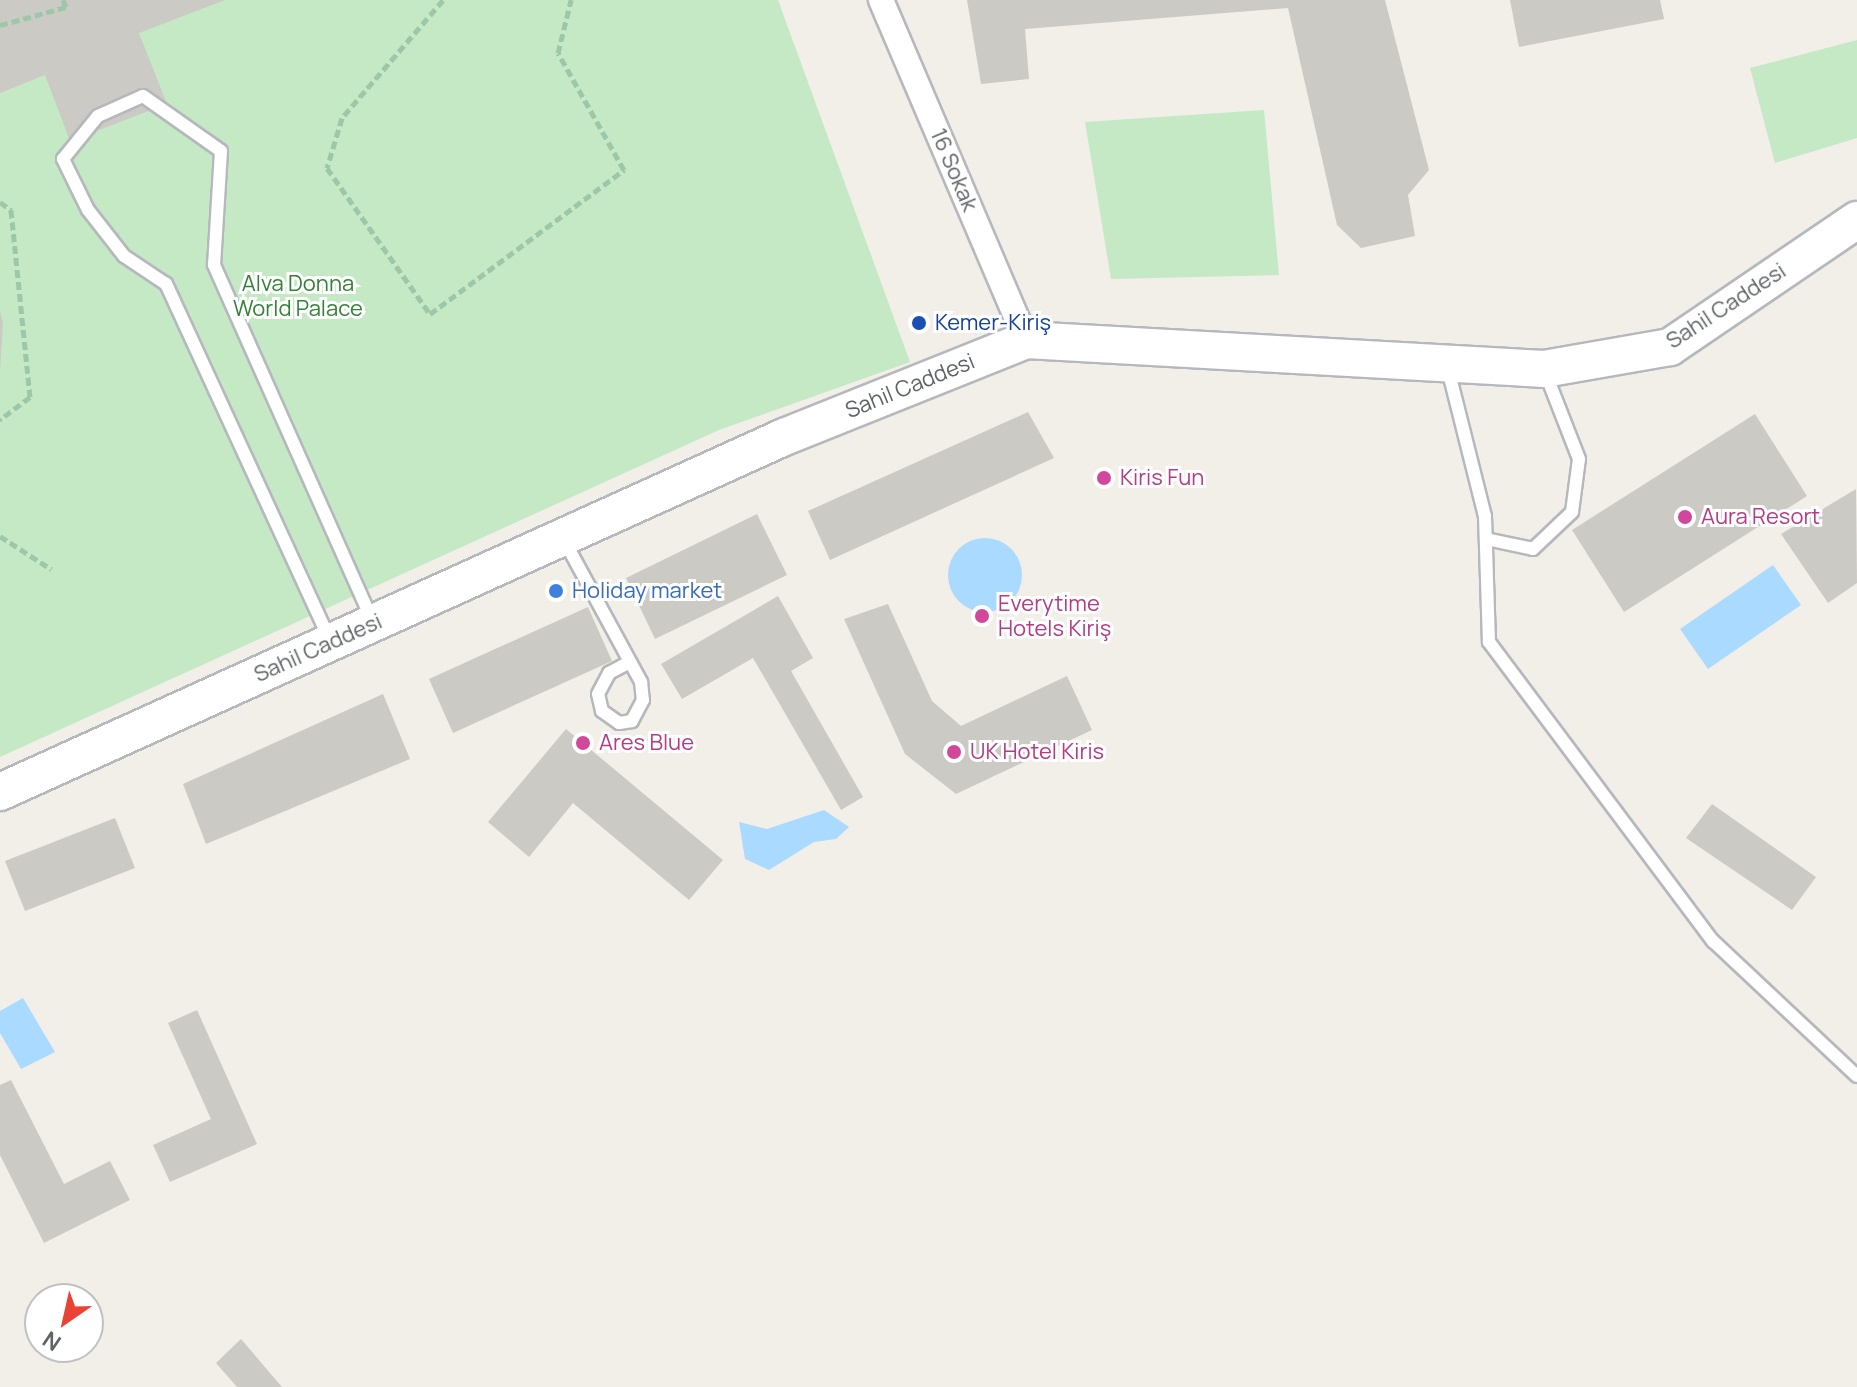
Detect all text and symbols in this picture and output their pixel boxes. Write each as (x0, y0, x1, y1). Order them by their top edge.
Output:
street label: 16 Sokak (925, 125, 983, 215)
street label: Sahil Caddesi (1661, 258, 1791, 354)
park label: Alva Donna World Palace (233, 270, 363, 322)
place label: Kemer-Kiriş (935, 310, 1051, 336)
marker: Kemer-Kiriş (910, 314, 928, 332)
street label: Sahil Caddesi (841, 348, 979, 424)
place label: Kiris Fun (1120, 465, 1204, 491)
marker: Kiris Fun (1095, 469, 1113, 487)
place label: Aura Resort (1701, 504, 1820, 530)
marker: Aura Resort (1676, 508, 1694, 526)
place label: Holiday market (572, 578, 722, 604)
marker: Holiday market (547, 582, 565, 600)
place label: Everytime Hotels Kiriş (998, 590, 1111, 642)
marker: Everytime Hotels Kiriş (973, 607, 991, 625)
street label: Sahil Caddesi (250, 608, 386, 688)
place label: Ares Blue (599, 730, 694, 756)
marker: Ares Blue (574, 734, 592, 752)
place label: UK Hotel Kiris (970, 739, 1105, 765)
marker: UK Hotel Kiris (945, 743, 963, 761)
north arrow (24, 1283, 104, 1363)
text: N (37, 1324, 67, 1358)

